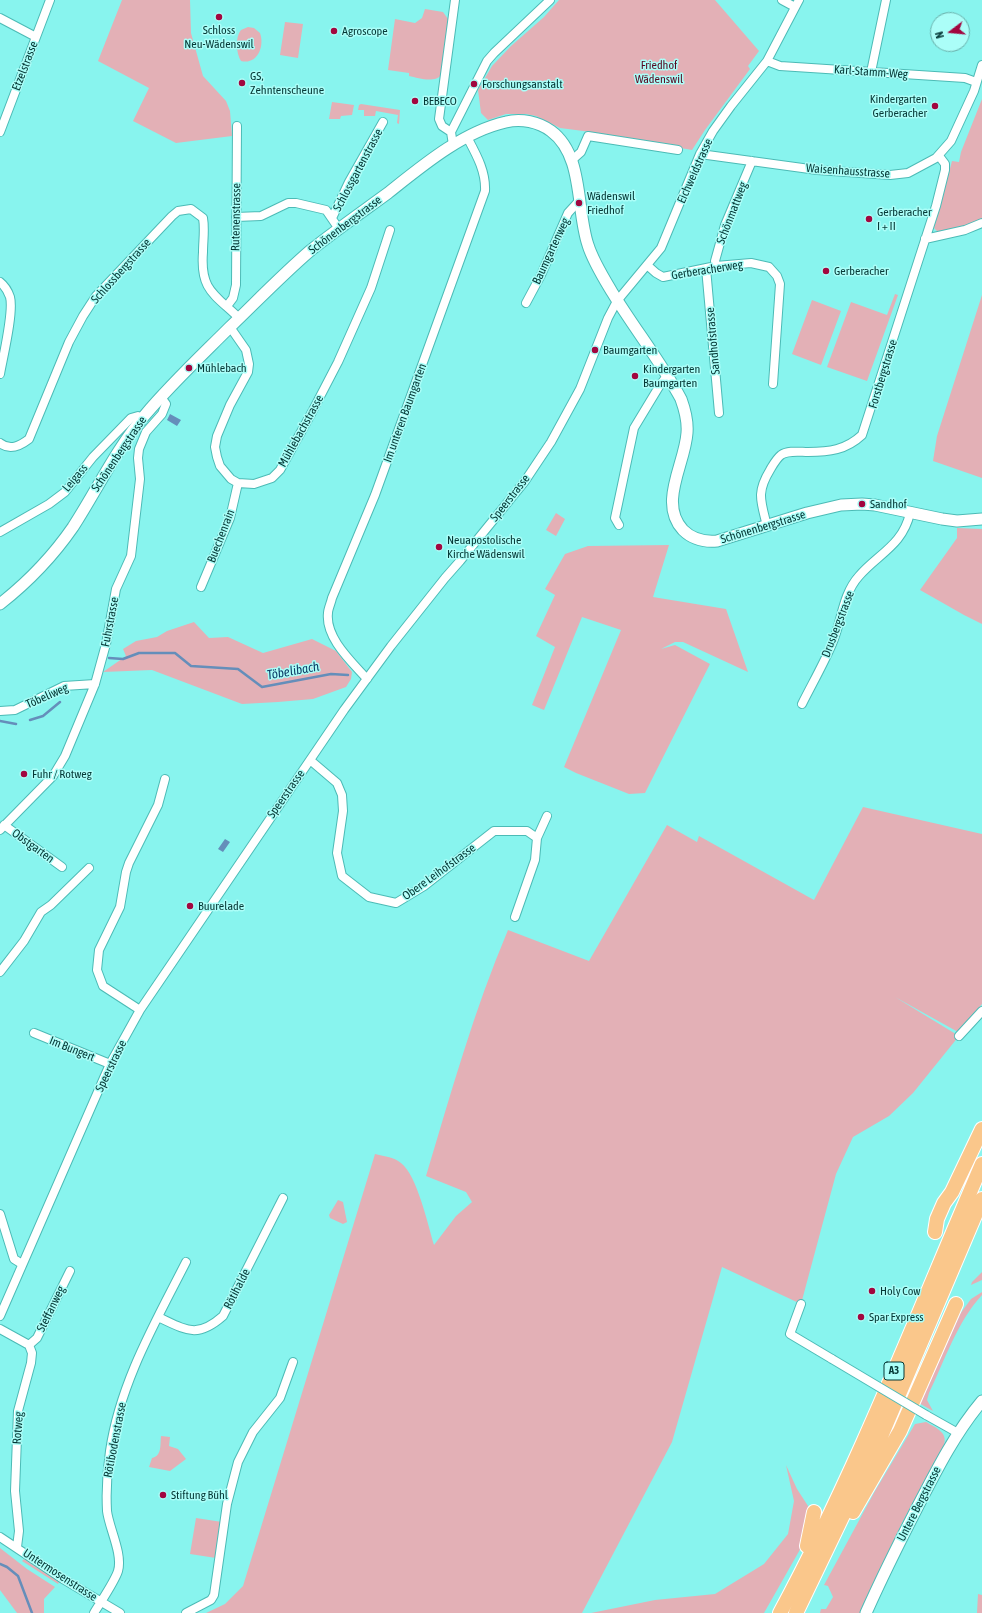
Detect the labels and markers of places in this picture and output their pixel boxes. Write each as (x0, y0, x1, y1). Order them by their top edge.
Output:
marker: Schloss Neu-Wädenswil (214, 12, 224, 22)
place label: Schloss Neu-Wädenswil (184, 23, 254, 51)
place label: Agroscope (342, 24, 388, 38)
marker: Agroscope (329, 26, 339, 36)
place label: GS, Zehntenscheune (250, 69, 324, 97)
place label: Forschungsanstalt (482, 77, 563, 91)
marker: GS, Zehntenscheune (237, 78, 247, 88)
marker: Forschungsanstalt (469, 79, 479, 89)
place label: Kindergarten Gerberacher (870, 92, 927, 120)
place label: BEBECO (423, 94, 457, 108)
marker: BEBECO (410, 96, 420, 106)
marker: Kindergarten Gerberacher (930, 101, 940, 111)
place label: Wädenswil Friedhof (587, 189, 635, 217)
marker: Wädenswil Friedhof (574, 198, 584, 208)
place label: Gerberacher I + II (877, 205, 932, 233)
marker: Gerberacher I + II (864, 214, 874, 224)
place label: Gerberacher (834, 264, 889, 278)
marker: Gerberacher (821, 266, 831, 276)
place label: Baumgarten (603, 343, 657, 357)
marker: Baumgarten (590, 345, 600, 355)
place label: Mühlebach (197, 361, 247, 375)
place label: Kindergarten Baumgarten (643, 362, 700, 390)
marker: Mühlebach (184, 363, 194, 373)
marker: Kindergarten Baumgarten (630, 371, 640, 381)
place label: Sandhof (870, 497, 907, 511)
marker: Sandhof (857, 499, 867, 509)
place label: Neuapostolische Kirche Wädenswil (447, 533, 525, 561)
marker: Neuapostolische Kirche Wädenswil (434, 542, 444, 552)
place label: Fuhr / Rotweg (32, 767, 92, 781)
marker: Fuhr / Rotweg (19, 769, 29, 779)
place label: Buurelade (198, 899, 244, 913)
marker: Buurelade (185, 901, 195, 911)
place label: Holy Cow (880, 1284, 920, 1298)
marker: Holy Cow (867, 1286, 877, 1296)
place label: Spar Express (869, 1310, 924, 1324)
marker: Spar Express (856, 1312, 866, 1322)
place label: Stiftung Bühl (171, 1488, 228, 1502)
marker: Stiftung Bühl (158, 1490, 168, 1500)

